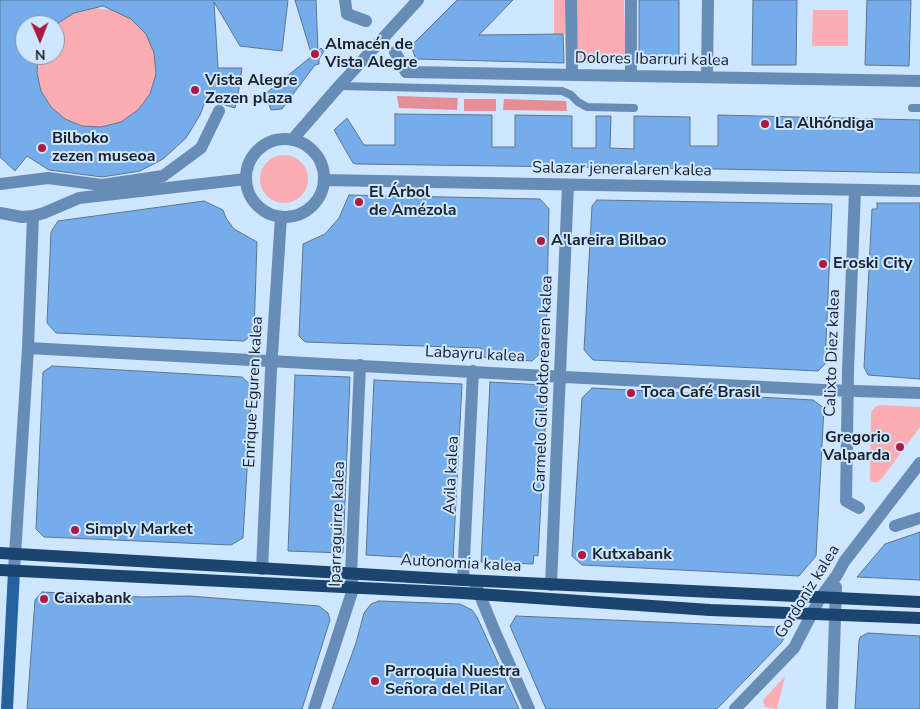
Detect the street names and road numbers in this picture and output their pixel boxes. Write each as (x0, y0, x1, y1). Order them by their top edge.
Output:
street label: Dolores Ibarruri kalea (575, 49, 729, 71)
street label: Salazar jeneralaren kalea (532, 159, 712, 181)
street label: Carmelo Gil doktorearen kalea (531, 275, 557, 493)
street label: Calixto Diez kalea (821, 289, 845, 417)
street label: Enrique Eguren kalea (240, 316, 268, 468)
street label: Labayru kalea (425, 343, 525, 367)
street label: Avila kalea (440, 435, 464, 515)
street label: Iparraguirre kalea (326, 461, 350, 587)
street label: Gordoniz kalea (772, 542, 844, 642)
street label: Autonomia kalea (400, 551, 522, 577)

